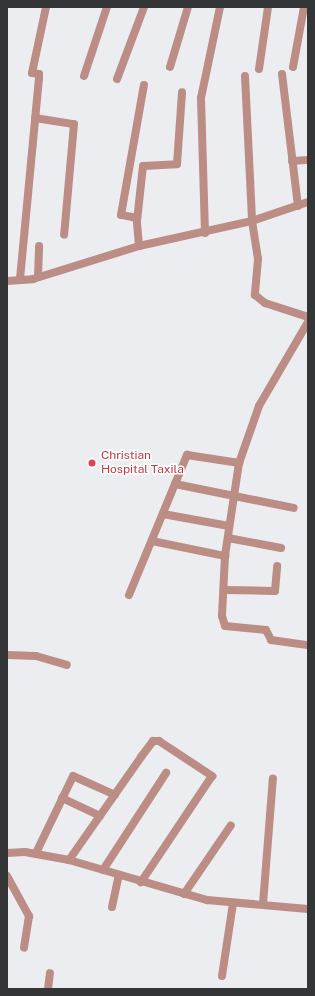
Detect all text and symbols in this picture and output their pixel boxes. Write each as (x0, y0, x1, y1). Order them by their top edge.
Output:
place label: Christian Hospital Taxila (101, 449, 184, 477)
marker: Christian Hospital Taxila (86, 457, 98, 469)

